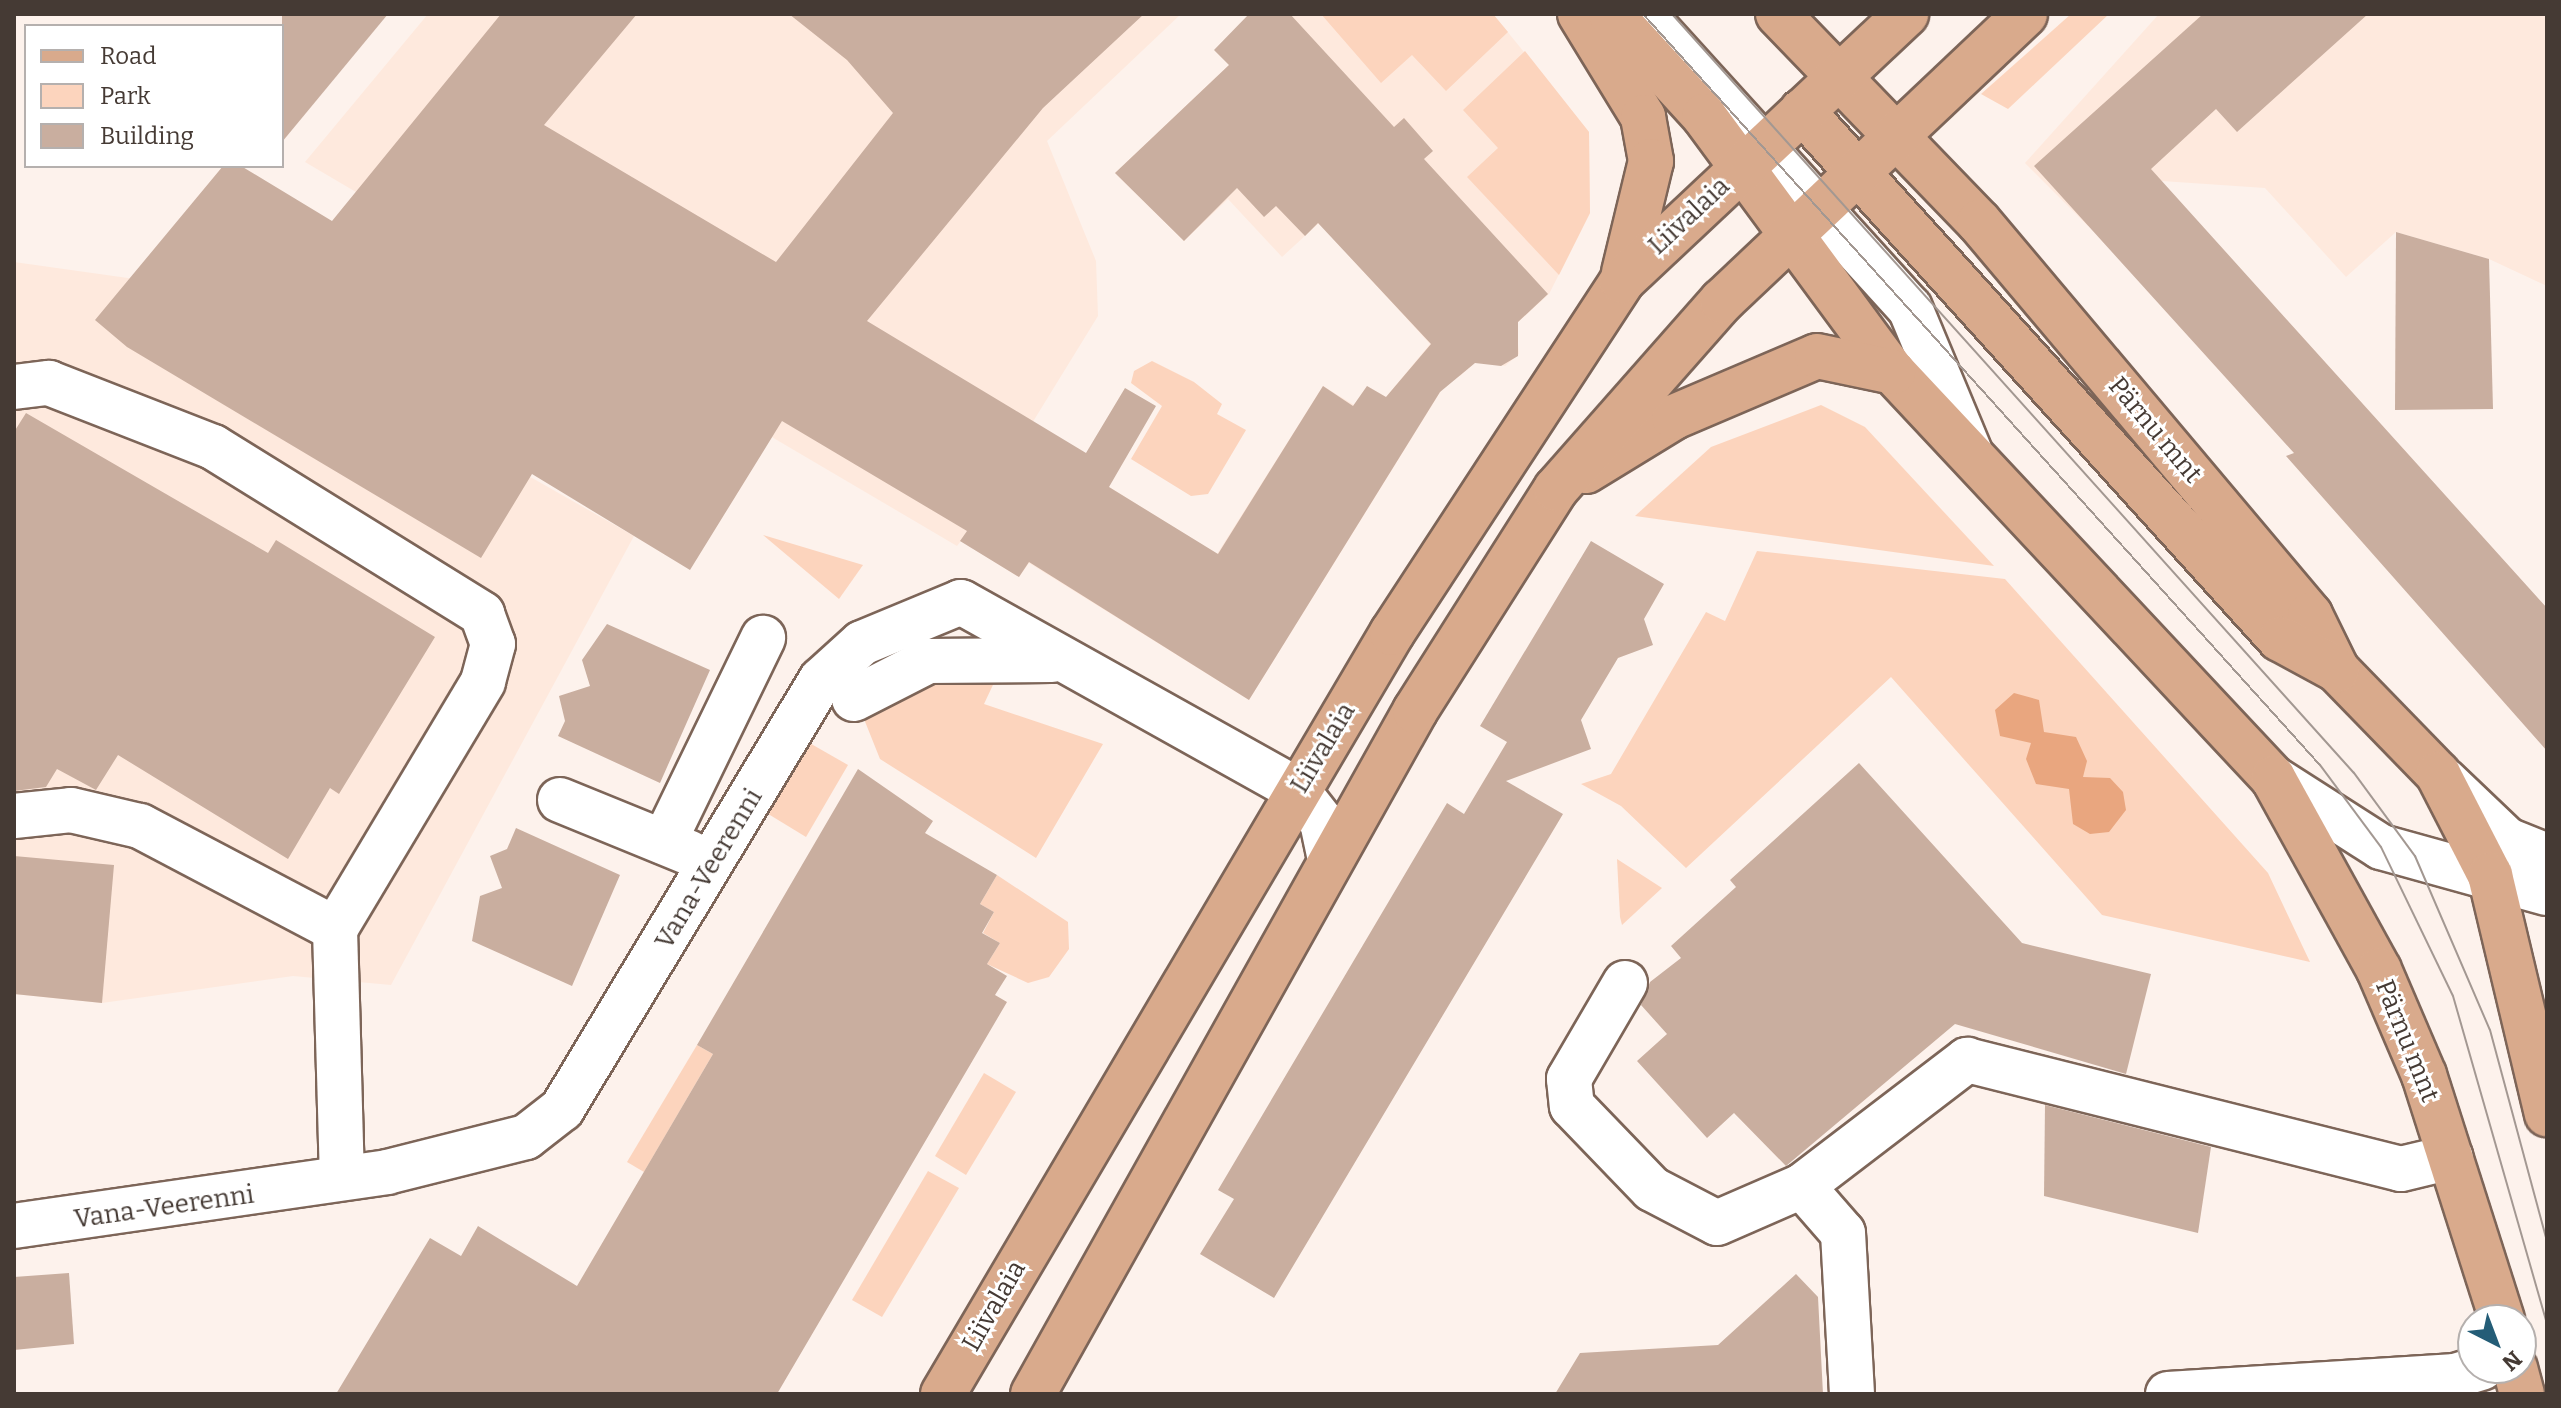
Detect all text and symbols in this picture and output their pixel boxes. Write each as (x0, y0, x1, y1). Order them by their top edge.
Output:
legend (24, 24, 284, 168)
text: Road (100, 42, 156, 70)
text: Park (100, 82, 151, 110)
text: Building (100, 122, 194, 150)
street label: Liivalaia (1642, 171, 1736, 261)
street label: Pärnu mnt (2102, 371, 2208, 489)
street label: Liivalaia (1284, 697, 1362, 799)
street label: Vana-Veerenni (649, 783, 769, 955)
street label: Pärnu mnt (2368, 975, 2446, 1107)
street label: Vana-Veerenni (72, 1179, 256, 1235)
street label: Liivalaia (956, 1255, 1032, 1357)
north arrow (2457, 1304, 2537, 1384)
text: N (2497, 1345, 2527, 1376)

